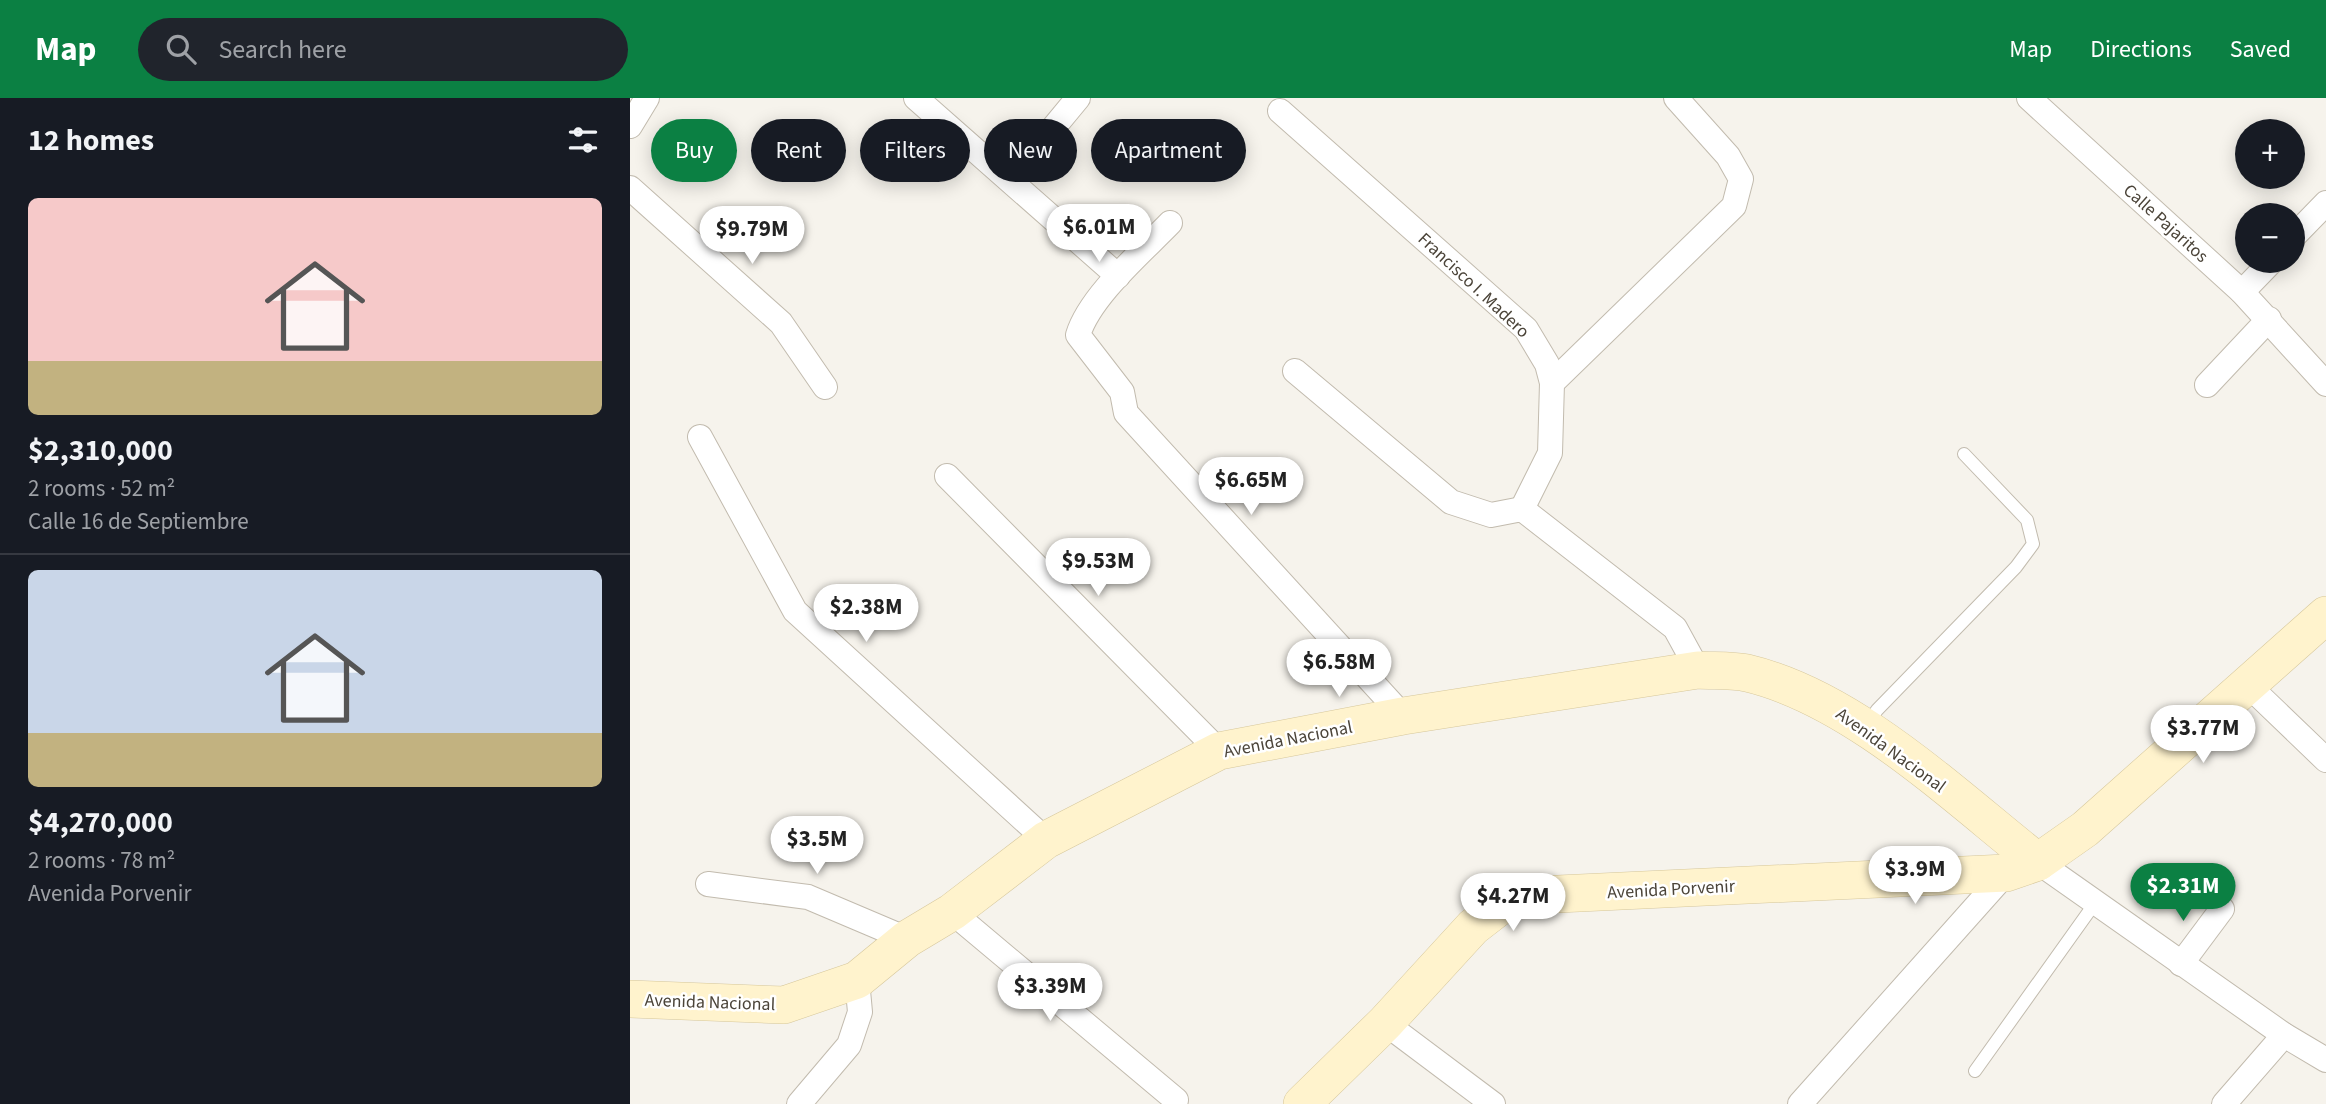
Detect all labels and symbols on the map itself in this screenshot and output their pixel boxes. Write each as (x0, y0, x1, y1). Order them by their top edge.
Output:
street label: Calle Pajaritos (2118, 178, 2214, 268)
pin: $6.01M (1042, 204, 1156, 264)
pin: $9.79M (695, 206, 809, 266)
street label: Francisco I. Madero (1412, 227, 1535, 344)
pin: $6.65M (1194, 458, 1308, 517)
pin: $9.53M (1041, 538, 1155, 598)
pin: $2.38M (809, 584, 923, 644)
pin: $6.58M (1282, 640, 1396, 699)
street label: Avenida Nacional (1831, 702, 1951, 799)
pin: $3.77M (2146, 706, 2260, 765)
street label: Avenida Nacional (1222, 715, 1355, 764)
pin: $3.5M (768, 816, 866, 876)
pin: $3.9M (1866, 846, 1964, 906)
pin: $2.31M (2126, 864, 2240, 923)
pin: $4.27M (1456, 874, 1570, 933)
street label: Avenida Porvenir (1607, 874, 1736, 905)
pin: $3.39M (993, 964, 1107, 1023)
street label: Avenida Nacional (644, 988, 776, 1017)

